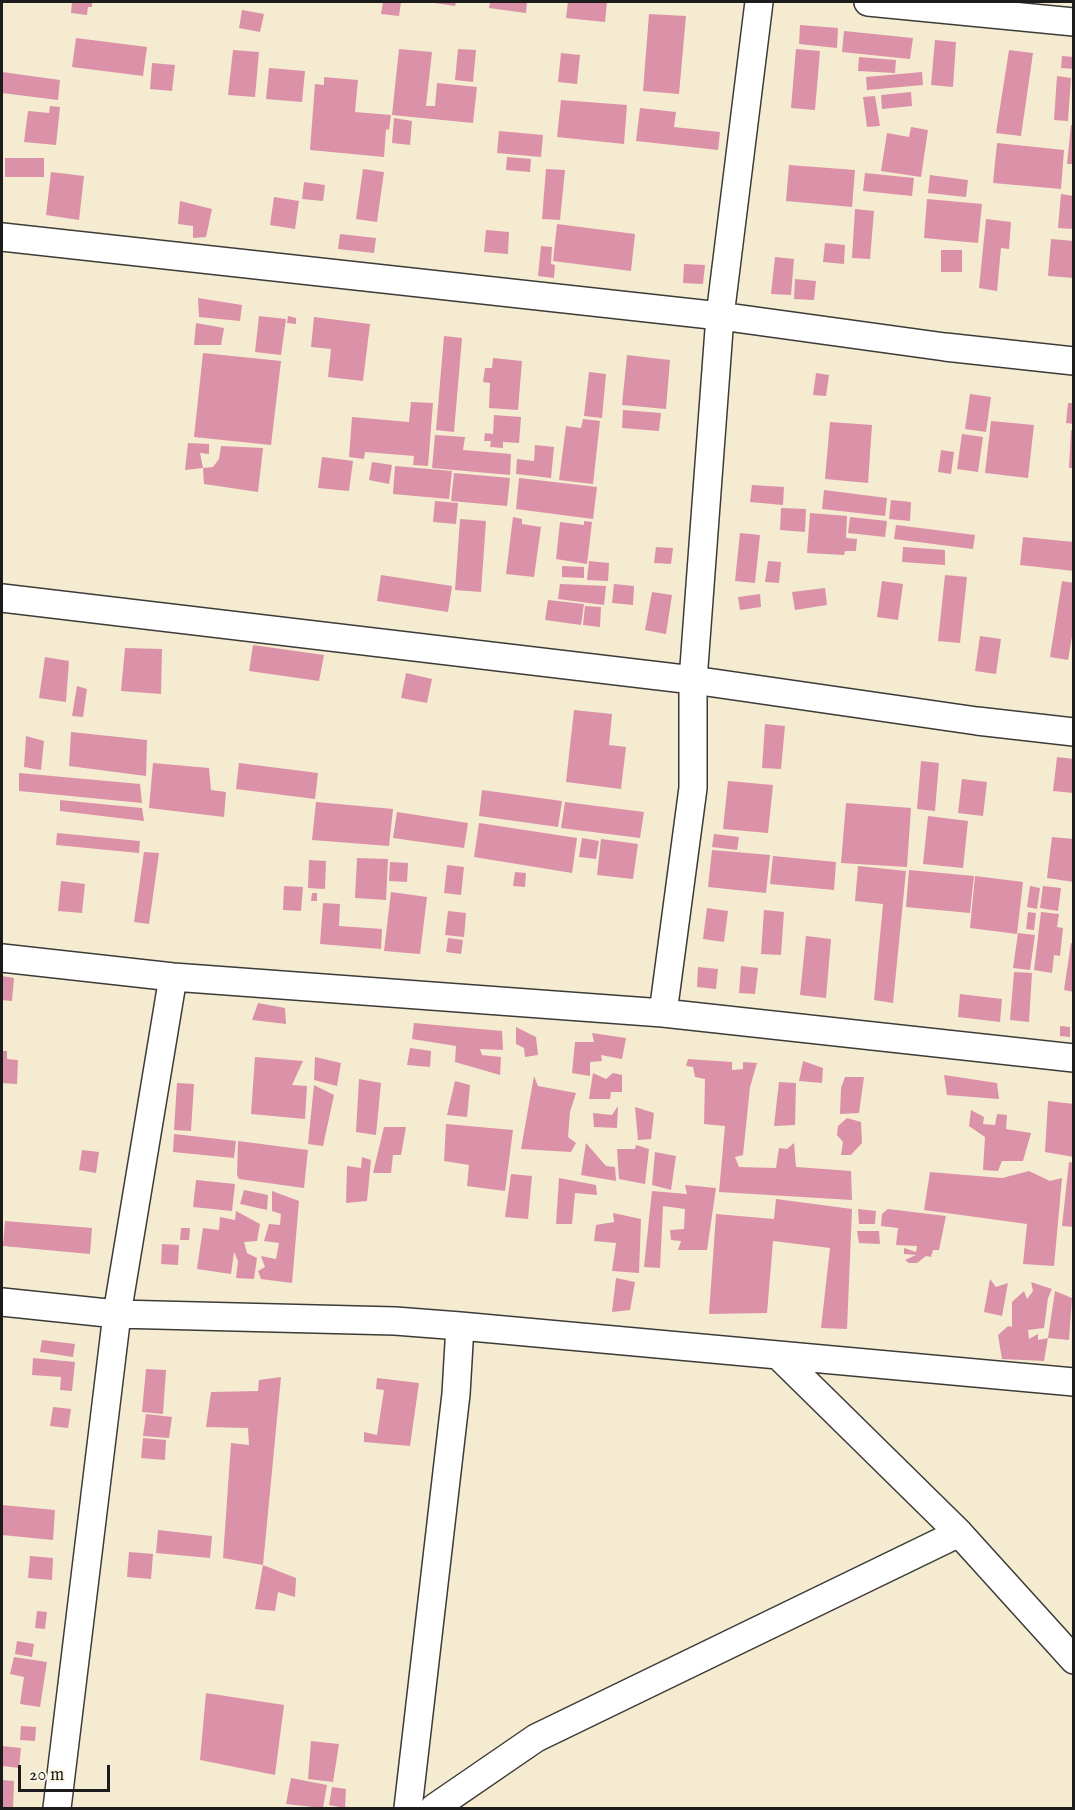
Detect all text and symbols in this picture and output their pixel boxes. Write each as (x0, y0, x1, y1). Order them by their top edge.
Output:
scale bar (21, 1753, 112, 1791)
text: 20 m (29, 1764, 64, 1787)

